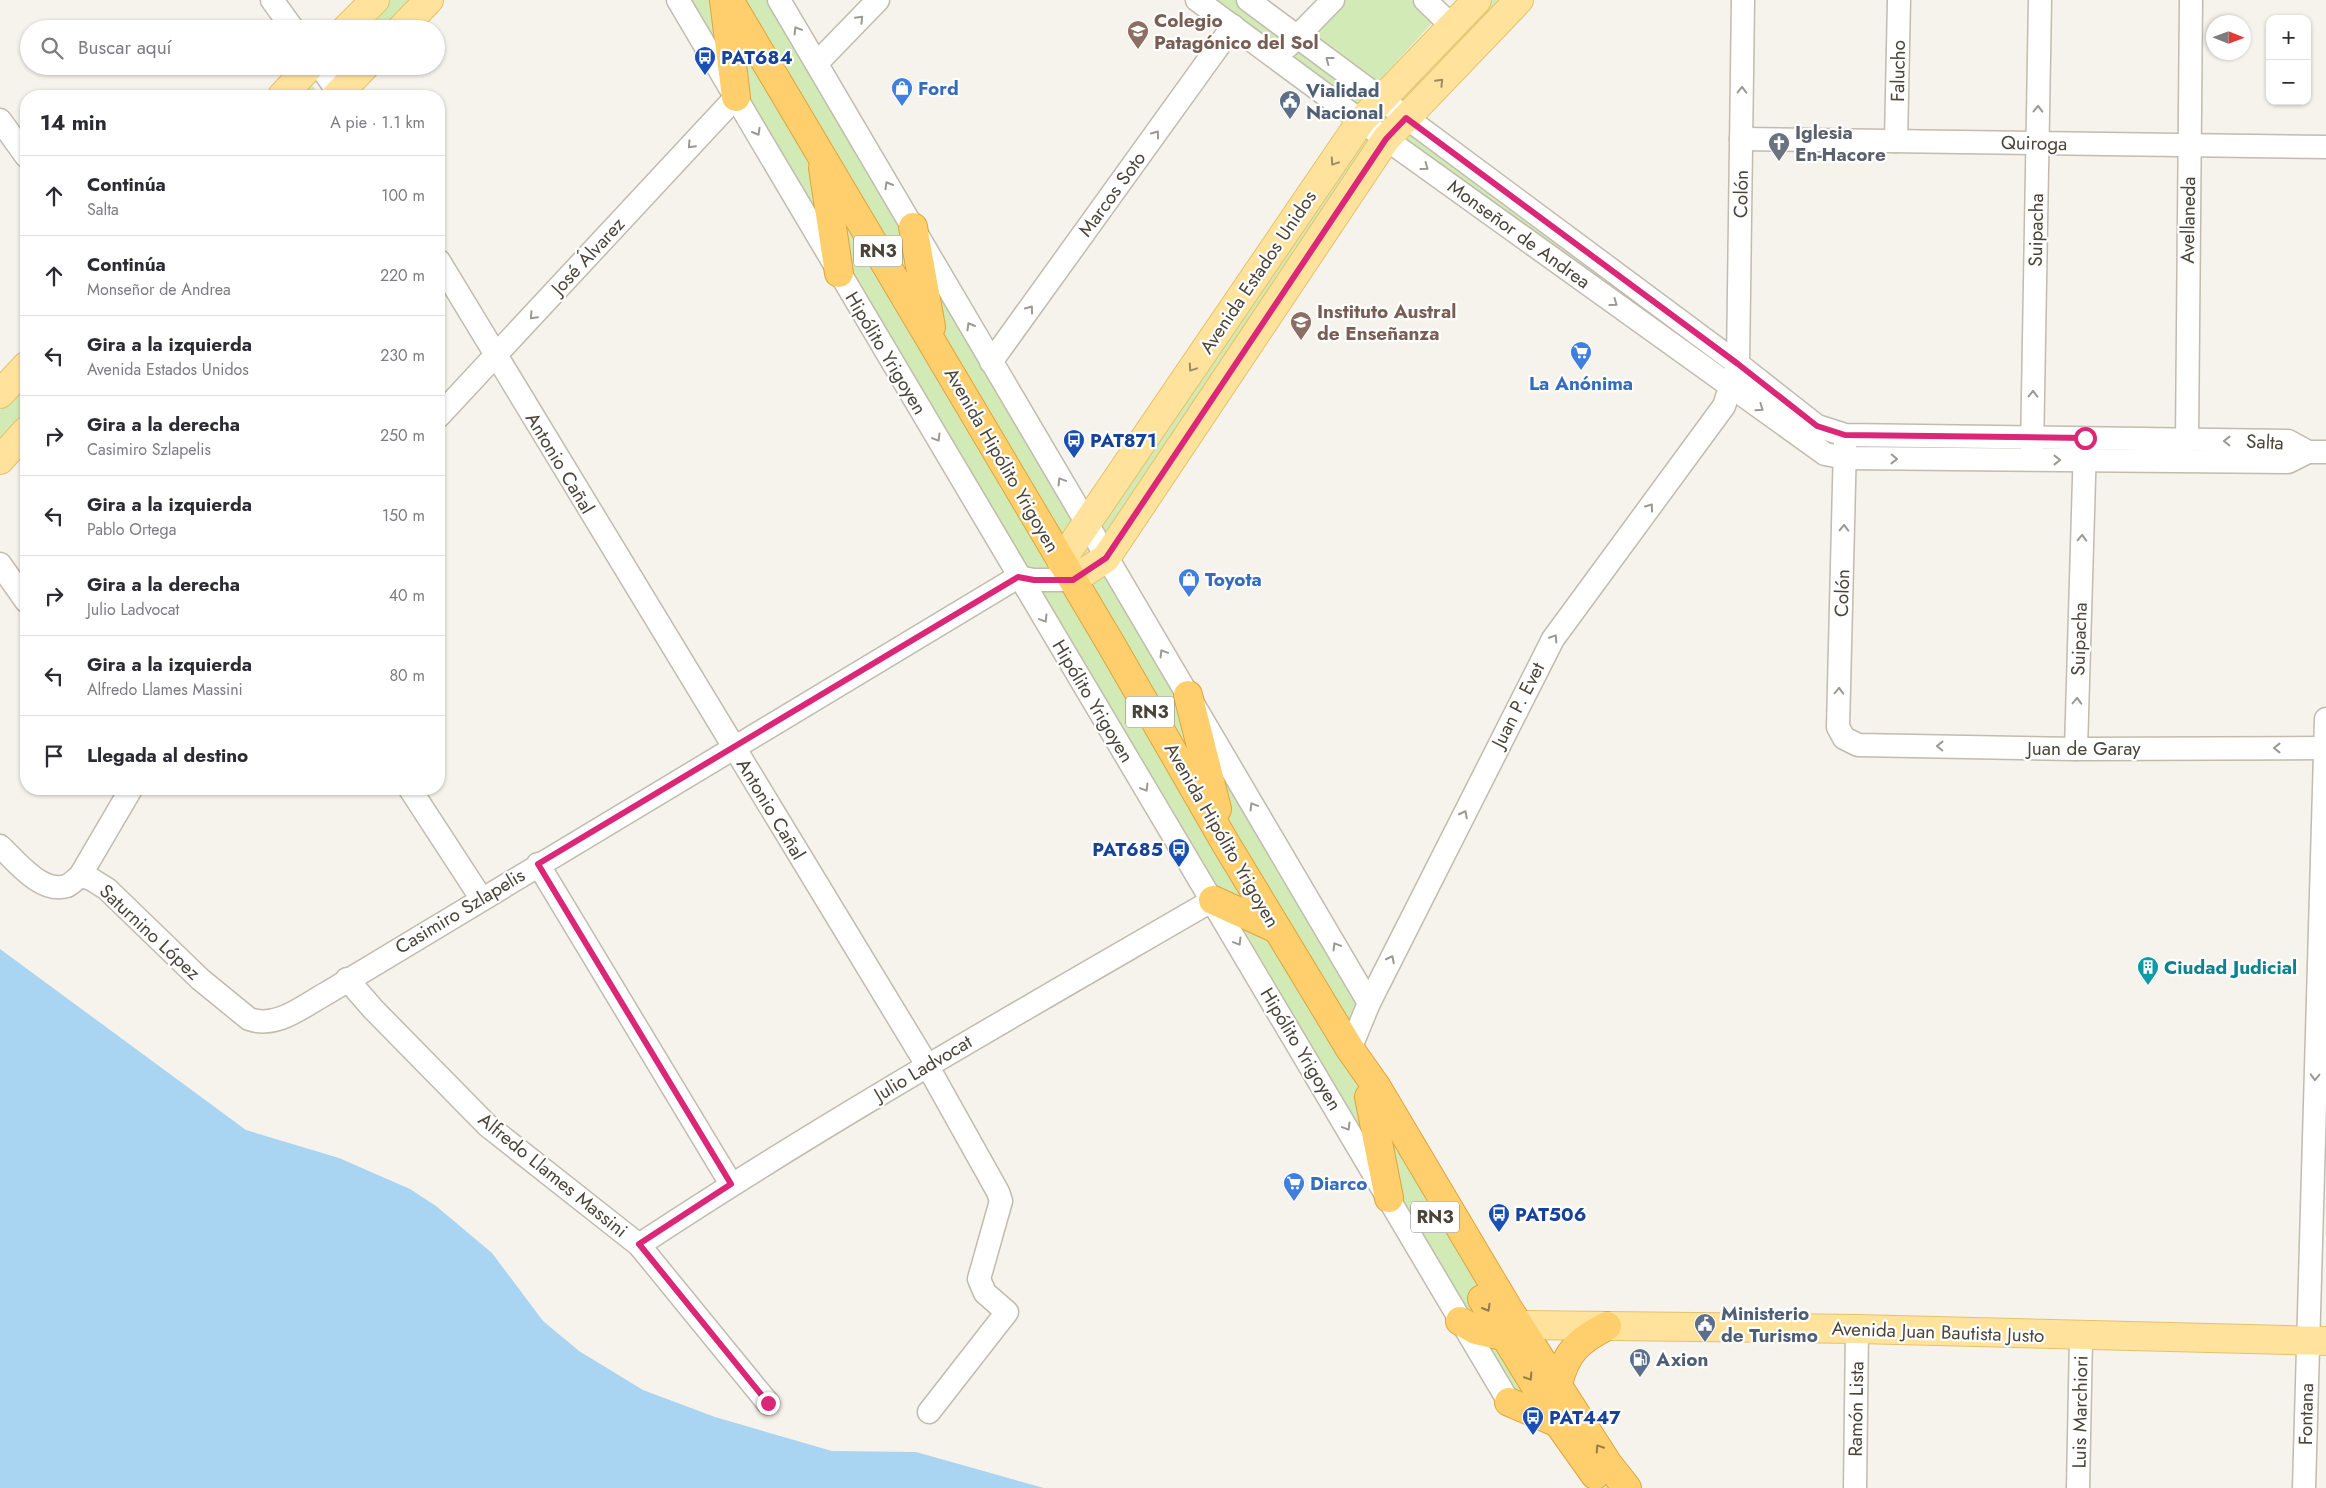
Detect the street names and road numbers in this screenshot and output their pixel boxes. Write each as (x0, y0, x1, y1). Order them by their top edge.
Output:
street label: Falucho (1884, 40, 1912, 102)
street label: Quiroga (2001, 129, 2067, 157)
street label: Marcos Soto (1072, 146, 1152, 242)
street label: Colón (1727, 170, 1755, 218)
street label: Monseñor de Andrea (1442, 173, 1596, 295)
street label: Avellaneda (2174, 176, 2202, 264)
street label: Avenida Estados Unidos (1193, 185, 1323, 359)
street label: Suipacha (2022, 193, 2050, 267)
street label: José Álvarez (543, 211, 631, 303)
road number: RN3 (854, 236, 902, 266)
street label: Hipólito Yrigoyen (839, 286, 933, 420)
street label: Avenida Hipólito Yrigoyen (938, 363, 1066, 557)
street label: Antonio Cañal (519, 407, 601, 519)
street label: Salta (2246, 428, 2284, 456)
street label: Colón (1828, 568, 1856, 618)
street label: Suipacha (2064, 602, 2094, 676)
street label: Hipólito Yrigoyen (1046, 634, 1140, 768)
street label: Juan P. Evet (1484, 657, 1551, 755)
road number: RN3 (1126, 696, 1174, 728)
street label: Juan de Garay (2024, 735, 2141, 762)
street label: Avenida Hipólito Yrigoyen (1158, 738, 1286, 932)
street label: Antonio Cañal (730, 753, 812, 865)
street label: Casimiro Szlapelis (390, 861, 530, 960)
street label: Saturnino López (93, 878, 207, 986)
street label: Hipólito Yrigoyen (1254, 982, 1348, 1116)
street label: Julio Ladvocat (866, 1028, 977, 1109)
street label: Alfredo Llames Massini (473, 1106, 633, 1244)
road number: RN3 (1411, 1202, 1459, 1232)
street label: Avenida Juan Bautista Justo (1831, 1315, 2045, 1349)
street label: Luis Marchiori (2066, 1355, 2094, 1469)
street label: Ramón Lista (1842, 1361, 1870, 1457)
street label: Fontana (2292, 1383, 2320, 1445)

